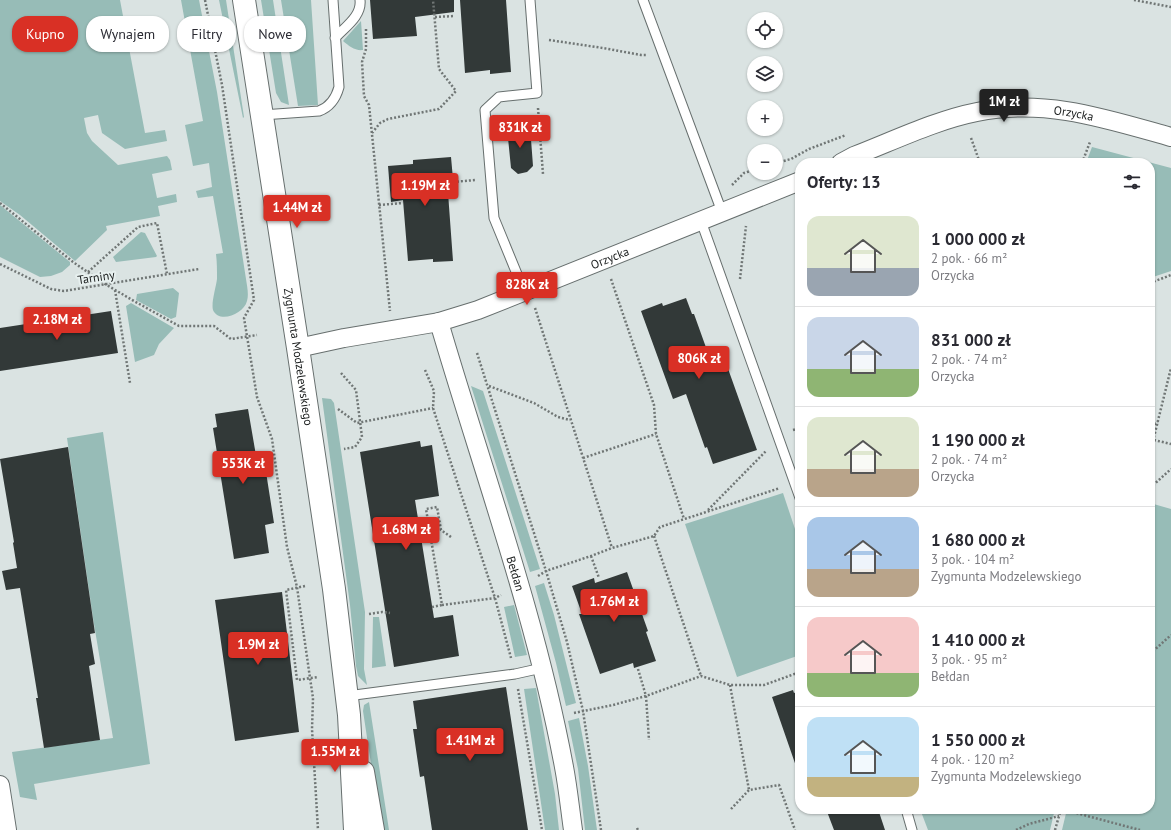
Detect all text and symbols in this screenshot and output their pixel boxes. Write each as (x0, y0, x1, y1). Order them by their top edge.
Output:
map controls (747, 12, 783, 180)
button: locate (747, 12, 783, 48)
chip: Kupno (12, 16, 78, 52)
chip: Wynajem (86, 16, 169, 52)
chip: Filtry (177, 16, 236, 52)
chip: Nowe (244, 16, 306, 52)
button: layers (747, 56, 783, 92)
pin: 1M zł (976, 89, 1032, 123)
text: 1M zł (988, 93, 1020, 110)
button: + (747, 100, 783, 136)
street label: Orzycka (1053, 102, 1095, 123)
pin: 831K zł (483, 115, 557, 149)
text: 831K zł (498, 119, 542, 136)
button: − (747, 144, 783, 180)
text: Oferty: 13 (807, 171, 881, 193)
icon: filters (1121, 171, 1143, 193)
pin: 1.19M zł (384, 173, 466, 207)
text: 1.19M zł (400, 177, 450, 194)
pin: 1.44M zł (256, 195, 338, 229)
text: 1.44M zł (272, 199, 322, 216)
text: 1 000 000 zł (931, 228, 1025, 250)
icon: home (839, 232, 887, 280)
street label: Orzycka (588, 243, 631, 272)
text: 2 pok. · 66 m² (931, 250, 1007, 267)
street label: Tarniny (76, 267, 116, 287)
text: Orzycka (931, 267, 974, 284)
pin: 828K zł (490, 272, 564, 306)
text: 828K zł (505, 276, 549, 293)
street label: Zygmunta Modzelewskiego (281, 287, 317, 427)
pin: 2.18M zł (16, 307, 98, 341)
text: 2.18M zł (32, 311, 82, 328)
text: 831 000 zł (931, 329, 1011, 351)
icon: home (839, 333, 887, 381)
pin: 806K zł (662, 346, 736, 380)
text: 806K zł (677, 350, 721, 367)
text: 2 pok. · 74 m² (931, 351, 1007, 368)
text: Orzycka (931, 368, 974, 385)
text: 1 190 000 zł (931, 429, 1025, 451)
icon: home (839, 433, 887, 481)
pin: 553K zł (206, 451, 280, 485)
text: 2 pok. · 74 m² (931, 451, 1007, 468)
text: 553K zł (221, 455, 265, 472)
text: Orzycka (931, 468, 974, 485)
pin: 1.68M zł (365, 517, 447, 551)
text: 1.68M zł (381, 521, 431, 538)
text: 1 680 000 zł (931, 529, 1025, 551)
icon: home (839, 533, 887, 581)
text: 3 pok. · 104 m² (931, 551, 1014, 568)
street label: Bełdan (504, 554, 528, 593)
text: Zygmunta Modzelewskiego (931, 568, 1081, 585)
pin: 1.76M zł (573, 589, 655, 623)
text: 1.76M zł (589, 593, 639, 610)
text: 1 410 000 zł (931, 629, 1025, 651)
pin: 1.9M zł (221, 632, 295, 666)
icon: home (839, 633, 887, 681)
text: 1.9M zł (237, 636, 279, 653)
text: 3 pok. · 95 m² (931, 651, 1007, 668)
text: Bełdan (931, 668, 970, 685)
pin: 1.41M zł (429, 728, 511, 762)
text: 1 550 000 zł (931, 729, 1025, 751)
text: 1.41M zł (445, 732, 495, 749)
icon: home (839, 733, 887, 781)
pin: 1.55M zł (294, 739, 376, 773)
text: 1.55M zł (310, 743, 360, 760)
text: 4 pok. · 120 m² (931, 751, 1014, 768)
text: Zygmunta Modzelewskiego (931, 768, 1081, 785)

